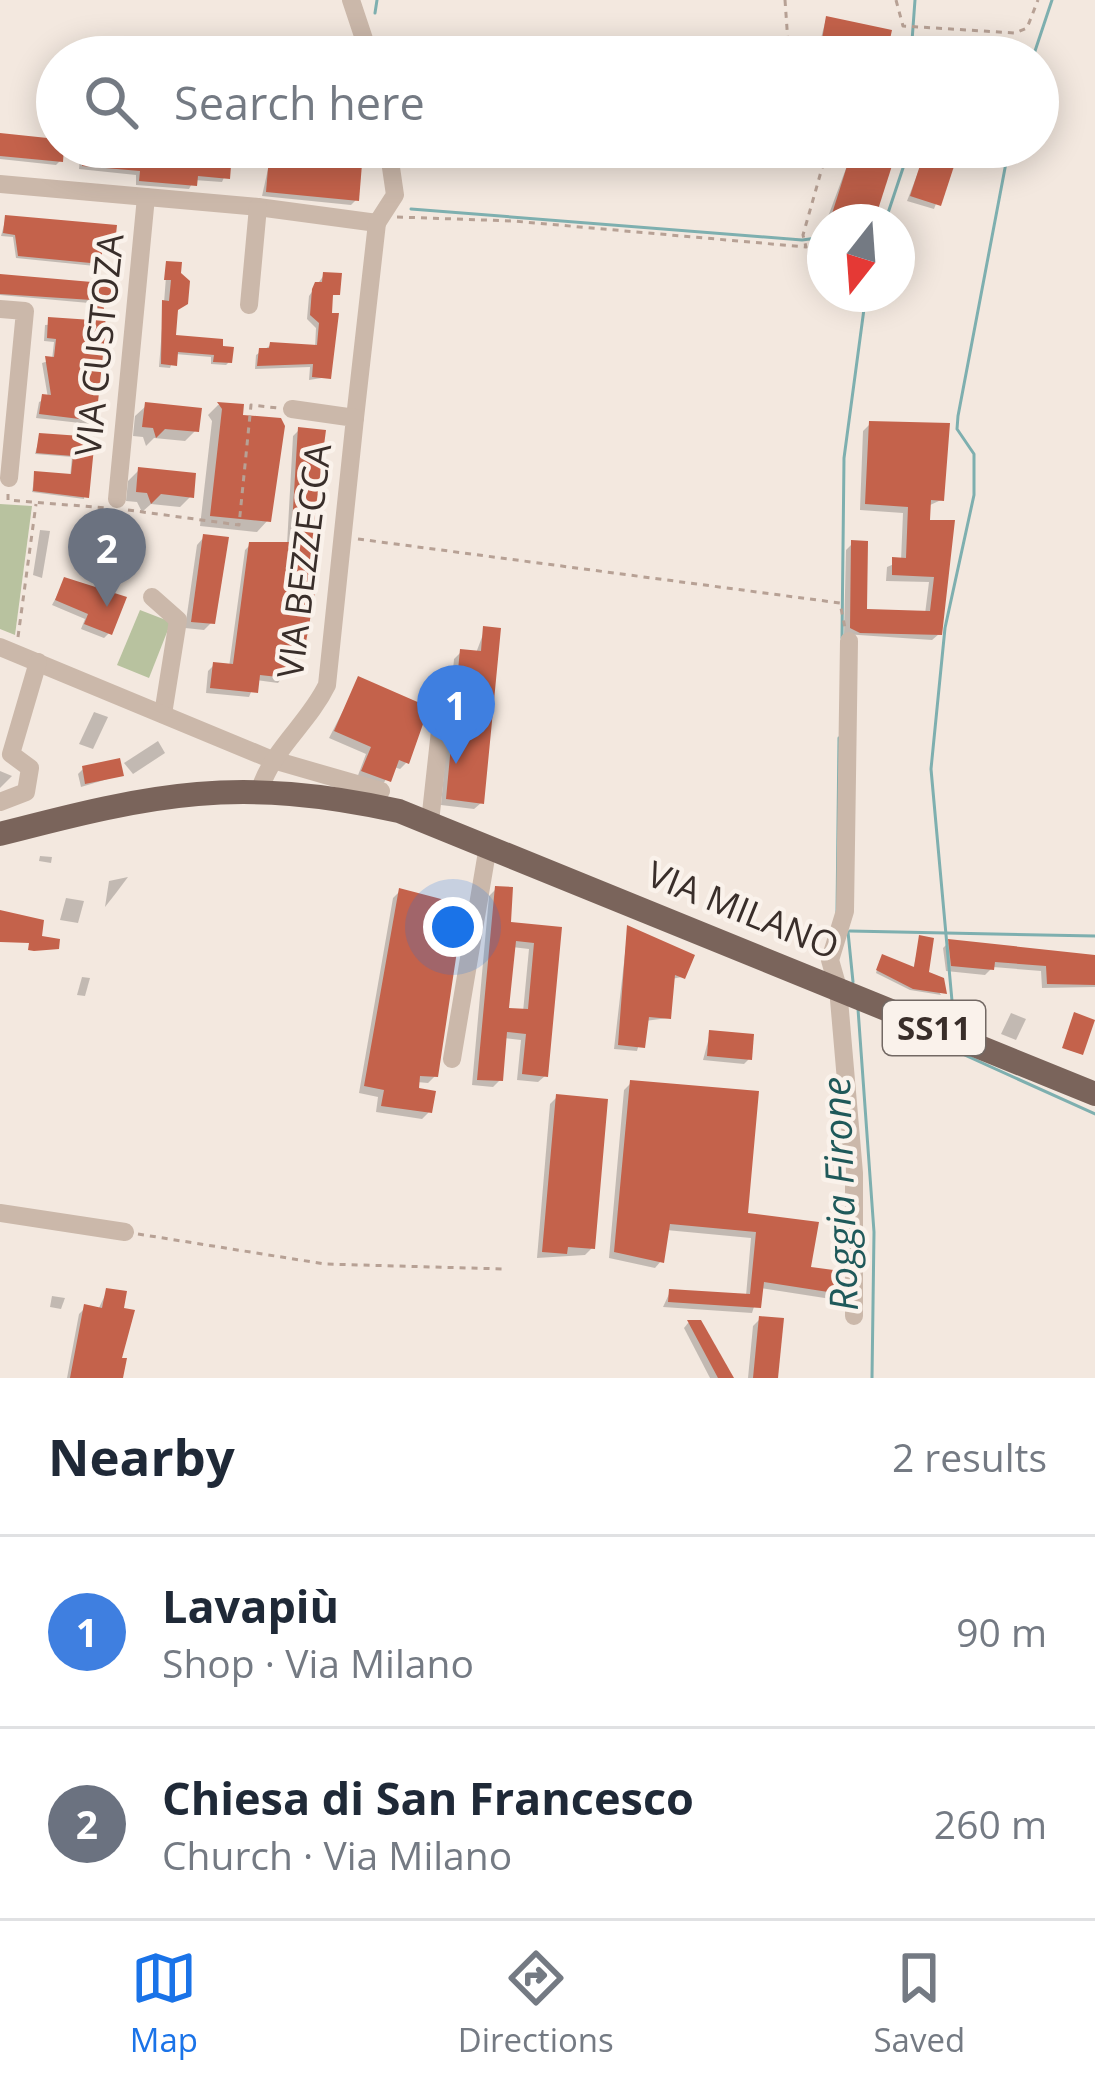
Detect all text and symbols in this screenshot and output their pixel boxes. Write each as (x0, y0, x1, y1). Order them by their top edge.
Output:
search box (36, 36, 1059, 168)
icon: search (78, 69, 144, 135)
text: Search here (174, 72, 425, 133)
north arrow (807, 204, 915, 312)
street label: VIA CUSTOZA (62, 231, 135, 459)
street label: VIA BEZZECCA (265, 440, 342, 681)
pin: 2 (68, 508, 146, 607)
pin: 1 (417, 665, 495, 764)
street label: VIA MILANO (640, 849, 846, 970)
your location (423, 897, 483, 957)
road number: SS11 (883, 1001, 985, 1055)
water label: Roggia Firone (808, 1076, 869, 1312)
text: Nearby (48, 1421, 235, 1491)
text: 2 results (892, 1430, 1047, 1483)
text: Lavapiù (162, 1575, 339, 1636)
text: 1 (76, 1605, 98, 1658)
text: 90 m (956, 1605, 1047, 1658)
text: Shop · Via Milano (162, 1636, 474, 1689)
text: Chiesa di San Francesco (162, 1767, 694, 1828)
text: 2 (76, 1797, 98, 1850)
text: 260 m (934, 1797, 1047, 1850)
text: Church · Via Milano (162, 1828, 512, 1881)
tab: Map (130, 1945, 198, 2062)
tab: Directions (458, 1945, 614, 2062)
tab: Saved (873, 1945, 965, 2062)

